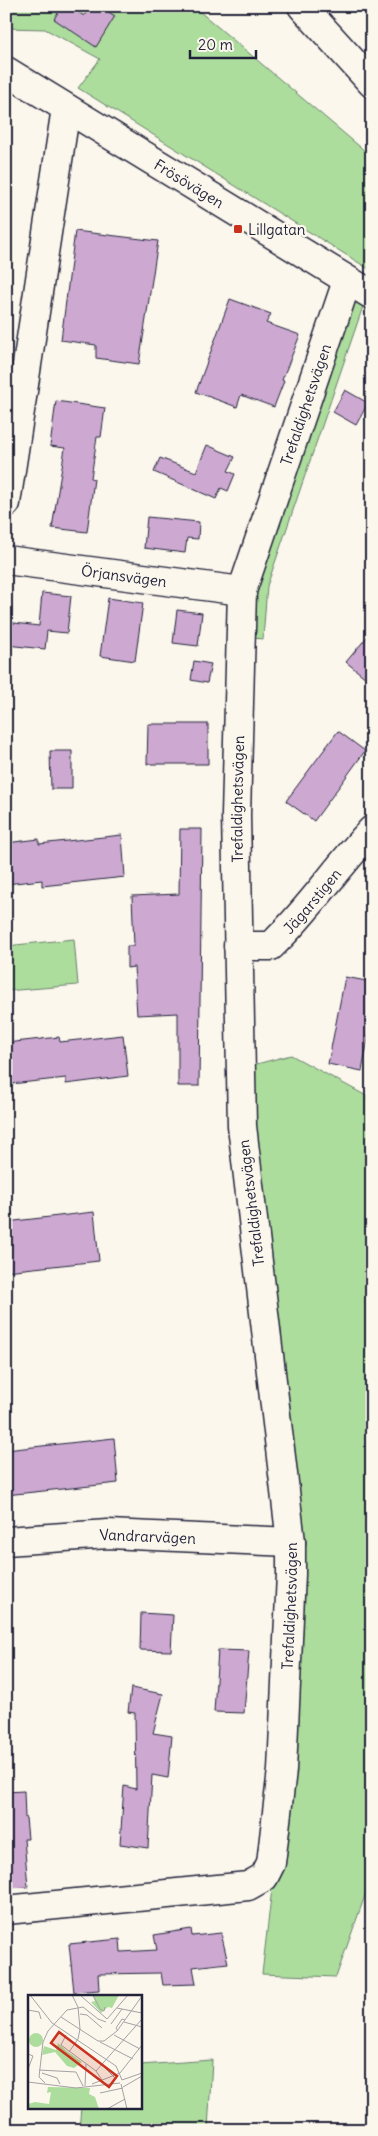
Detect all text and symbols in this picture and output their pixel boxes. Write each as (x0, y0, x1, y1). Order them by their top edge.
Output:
scale bar (190, 28, 257, 60)
text: 20 m (198, 35, 233, 54)
street label: Frösövägen (151, 155, 228, 212)
place label: Lillgatan (248, 220, 306, 239)
marker: Lillgatan (232, 223, 244, 235)
street label: Trefaldighetsvägen (276, 341, 335, 468)
street label: Örjansvägen (80, 560, 168, 591)
street label: Trefaldighetsvägen (226, 735, 248, 863)
street label: Jägarstigen (279, 864, 345, 937)
street label: Trefaldighetsvägen (234, 1138, 268, 1267)
street label: Vandrarvägen (99, 1524, 197, 1547)
street label: Trefaldighetsvägen (277, 1542, 301, 1670)
inset map (28, 1995, 141, 2108)

